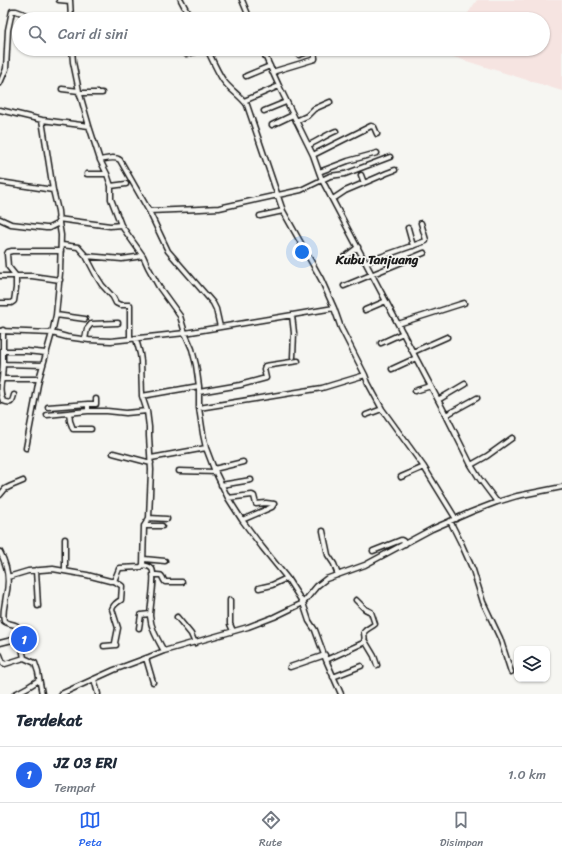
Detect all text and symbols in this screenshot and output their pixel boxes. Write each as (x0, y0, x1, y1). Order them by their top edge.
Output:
search box (12, 12, 550, 56)
text: Cari di sini (58, 21, 128, 47)
icon: search (26, 23, 48, 45)
your location (292, 242, 312, 262)
district label: Kubu Tanjuang (335, 248, 419, 271)
pin: 1 (11, 624, 37, 654)
map controls (514, 646, 550, 682)
button: layers (514, 646, 550, 682)
text: Terdekat (16, 705, 82, 735)
text: JZ 03 ERI (54, 750, 117, 776)
text: 1 (26, 763, 32, 786)
text: 1.0 km (508, 763, 546, 786)
text: Tempat (54, 776, 95, 799)
tab: Peta (79, 809, 101, 852)
tab: Rute (259, 809, 282, 852)
tab: Disimpan (440, 809, 483, 852)

